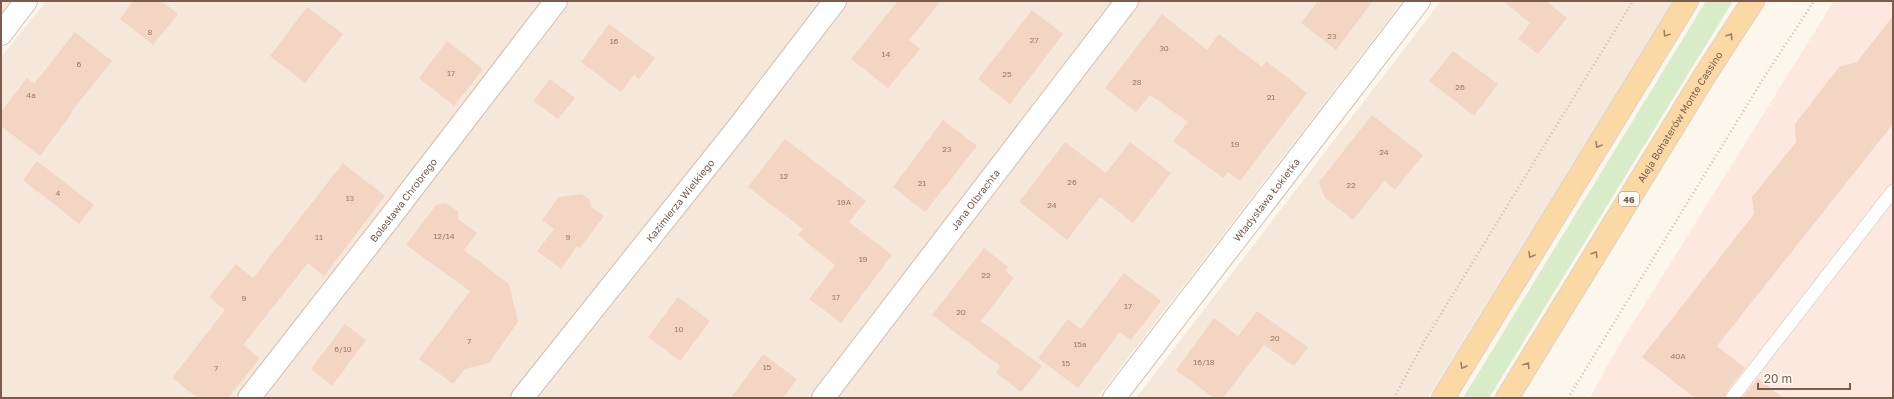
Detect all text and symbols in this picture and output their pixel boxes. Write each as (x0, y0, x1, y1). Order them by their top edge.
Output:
house number: 8 (148, 27, 153, 37)
one-way arrow (1664, 30, 1671, 37)
house number: 23 (1327, 31, 1337, 41)
one-way arrow (1725, 33, 1733, 40)
house number: 27 (1030, 35, 1038, 45)
house number: 16 (610, 36, 619, 46)
house number: 30 (1159, 43, 1169, 53)
house number: 14 (882, 49, 890, 59)
street label: Aleja Bohaterów Monte Cassino (1635, 49, 1725, 184)
house number: 6 (77, 59, 82, 69)
house number: 17 (447, 68, 455, 78)
house number: 25 (1002, 69, 1012, 79)
house number: 28 (1132, 77, 1142, 87)
house number: 26 (1455, 82, 1465, 92)
house number: 4a (26, 90, 36, 100)
house number: 21 (1267, 92, 1275, 102)
house number: 19 (1231, 139, 1240, 149)
one-way arrow (1596, 141, 1603, 148)
house number: 23 (942, 144, 952, 154)
house number: 24 (1379, 147, 1389, 157)
street label: Bolesława Chrobrego (367, 156, 439, 244)
street label: Władysława Łokietka (1231, 156, 1302, 244)
street label: Kazimierza Wielkiego (643, 157, 717, 244)
street label: Jana Olbrachta (948, 167, 1002, 232)
house number: 12 (780, 171, 789, 181)
house number: 26 (1067, 177, 1077, 187)
house number: 21 (918, 178, 926, 188)
house number: 22 (1346, 180, 1356, 190)
house number: 4 (56, 188, 61, 198)
road number: 46 (1619, 192, 1639, 206)
house number: 13 (346, 193, 355, 203)
house number: 19A (837, 197, 852, 207)
house number: 24 (1047, 200, 1057, 210)
house number: 12/14 (433, 231, 455, 241)
house number: 11 (315, 232, 323, 242)
house number: 9 (566, 232, 571, 242)
one-way arrow (1528, 251, 1535, 258)
one-way arrow (1591, 251, 1598, 258)
house number: 19 (859, 254, 868, 264)
house number: 22 (981, 270, 991, 280)
house number: 17 (832, 292, 840, 302)
house number: 9 (242, 293, 247, 303)
house number: 17 (1124, 301, 1132, 311)
house number: 20 (956, 307, 966, 317)
house number: 10 (675, 324, 683, 334)
house number: 20 (1270, 333, 1280, 343)
house number: 7 (467, 336, 471, 346)
house number: 15a (1073, 339, 1087, 349)
house number: 6/10 (334, 344, 352, 354)
house number: 40A (1670, 351, 1686, 361)
house number: 16/18 (1193, 357, 1215, 367)
house number: 15 (1062, 358, 1071, 368)
house number: 15 (763, 362, 772, 372)
one-way arrow (1460, 362, 1467, 369)
one-way arrow (1523, 362, 1530, 369)
house number: 7 (214, 363, 218, 373)
scale bar (1758, 365, 1850, 391)
text: 20 m (1764, 371, 1792, 386)

